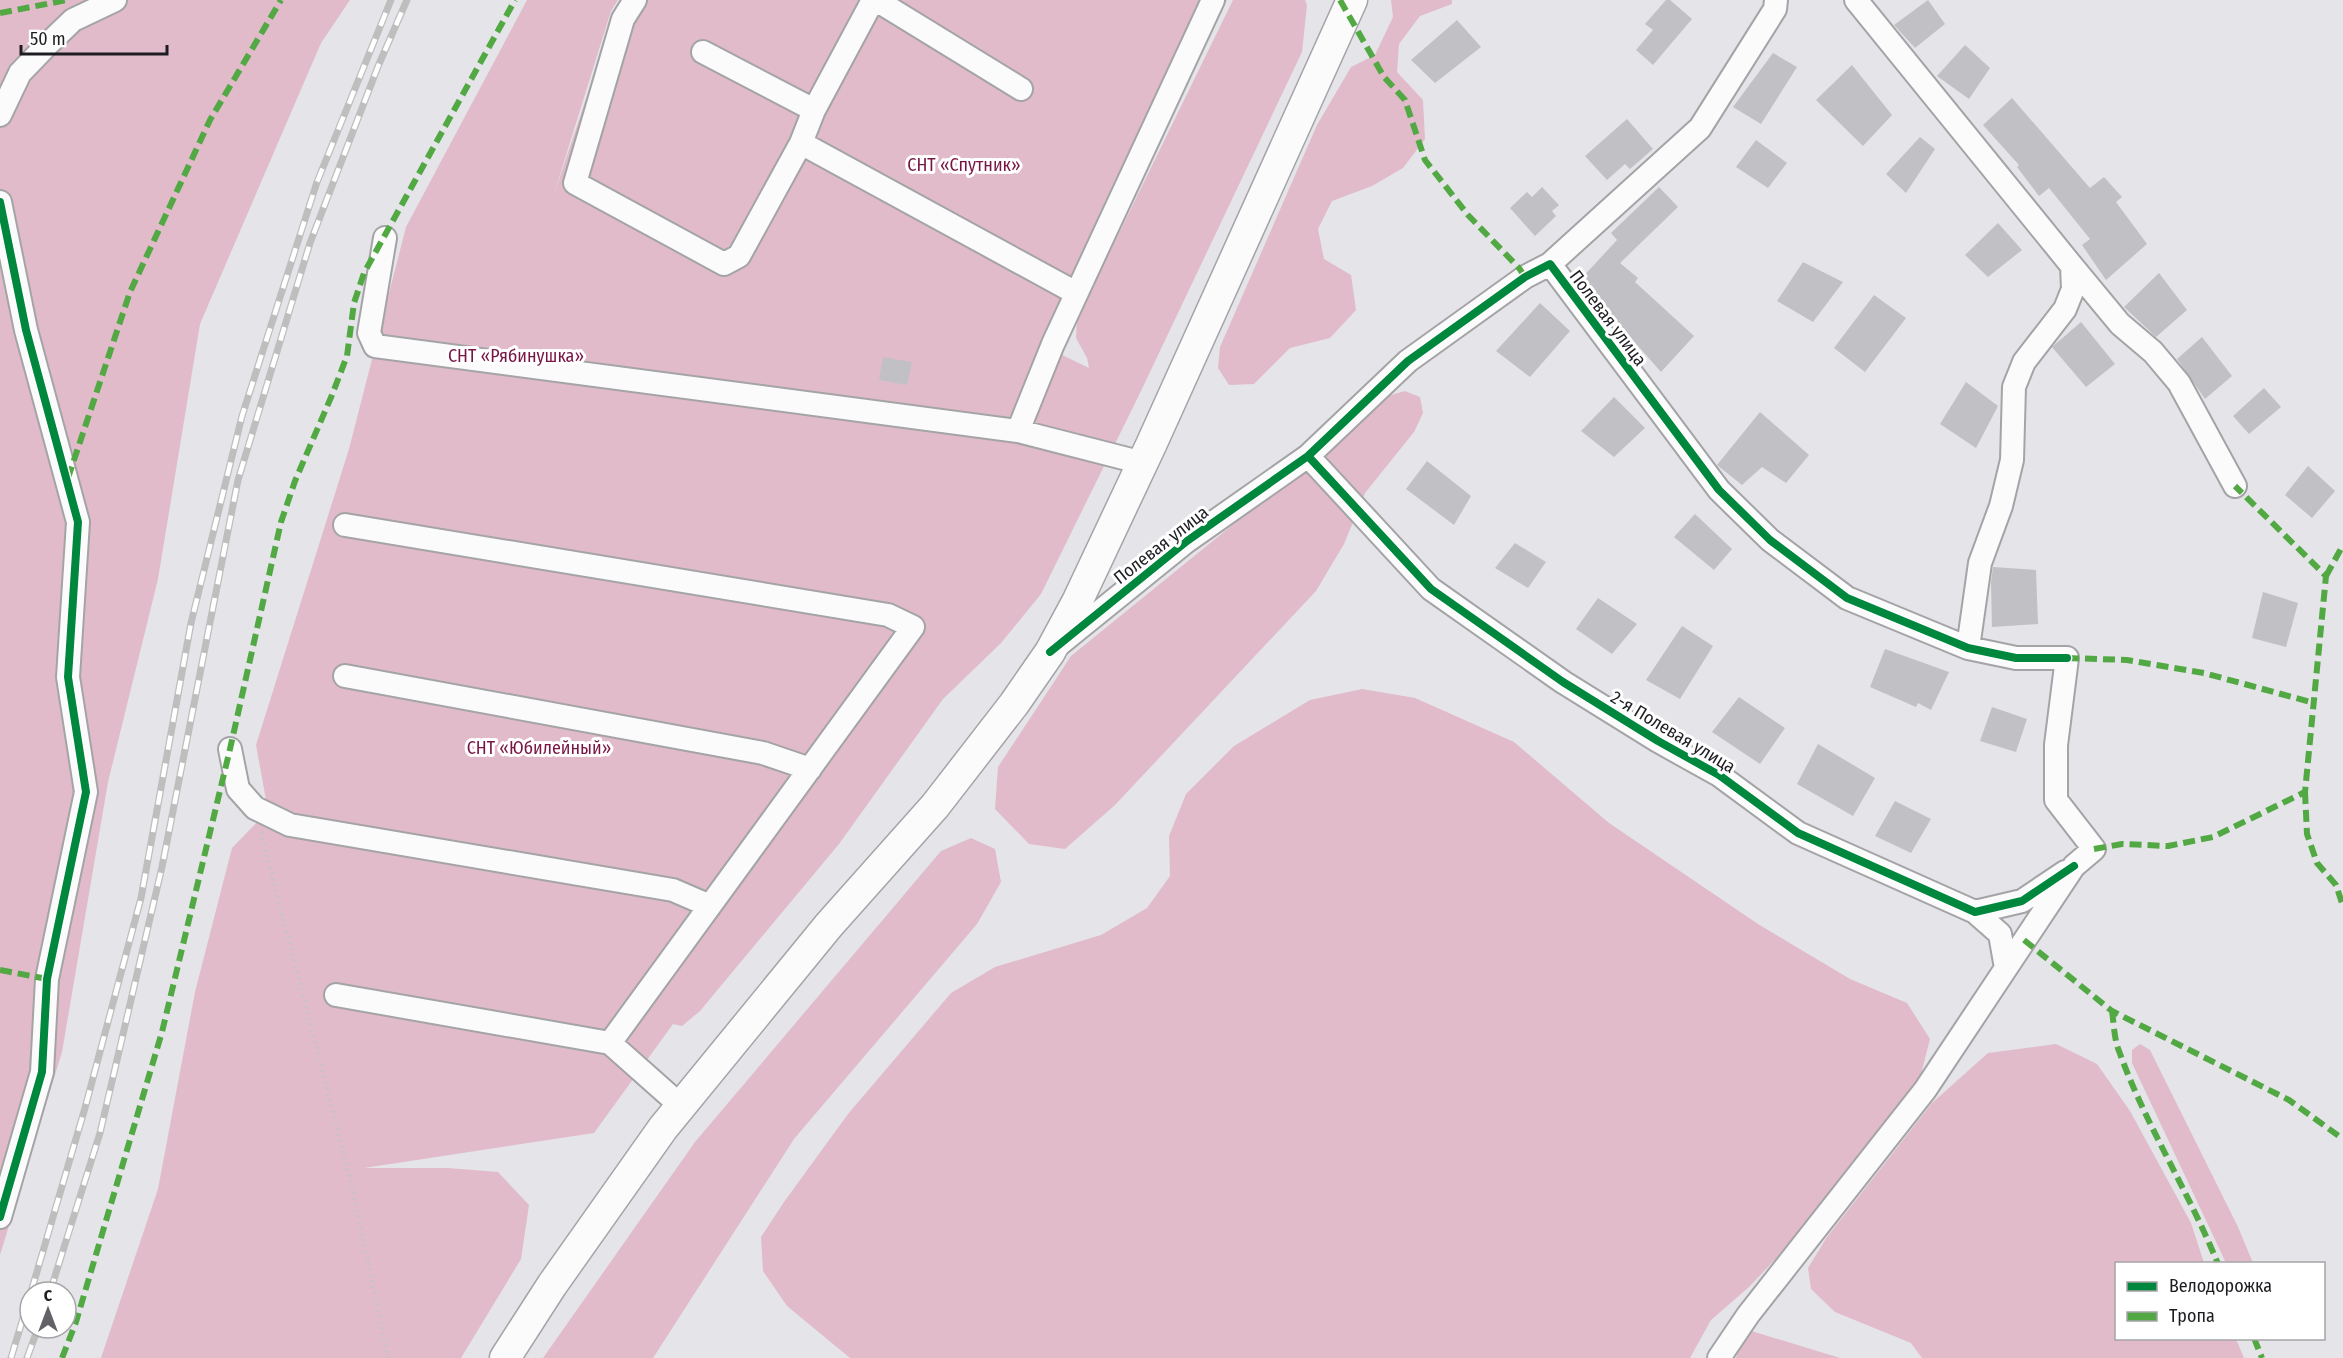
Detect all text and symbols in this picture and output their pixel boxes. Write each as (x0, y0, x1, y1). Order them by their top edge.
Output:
scale bar (21, 18, 166, 56)
text: 50 m (30, 28, 66, 50)
park label: СНТ «Спутник» (907, 154, 1021, 176)
street label: Полевая улица (1565, 266, 1651, 370)
park label: СНТ «Рябинушка» (448, 345, 584, 367)
street label: Полевая улица (1109, 501, 1213, 589)
street label: 2-я Полевая улица (1607, 686, 1740, 778)
park label: СНТ «Юбилейный» (467, 737, 611, 759)
legend (2115, 1262, 2325, 1340)
text: Велодорожка (2169, 1275, 2272, 1297)
north arrow (18, 1280, 78, 1340)
text: С (44, 1286, 53, 1305)
text: Тропа (2169, 1305, 2215, 1327)

